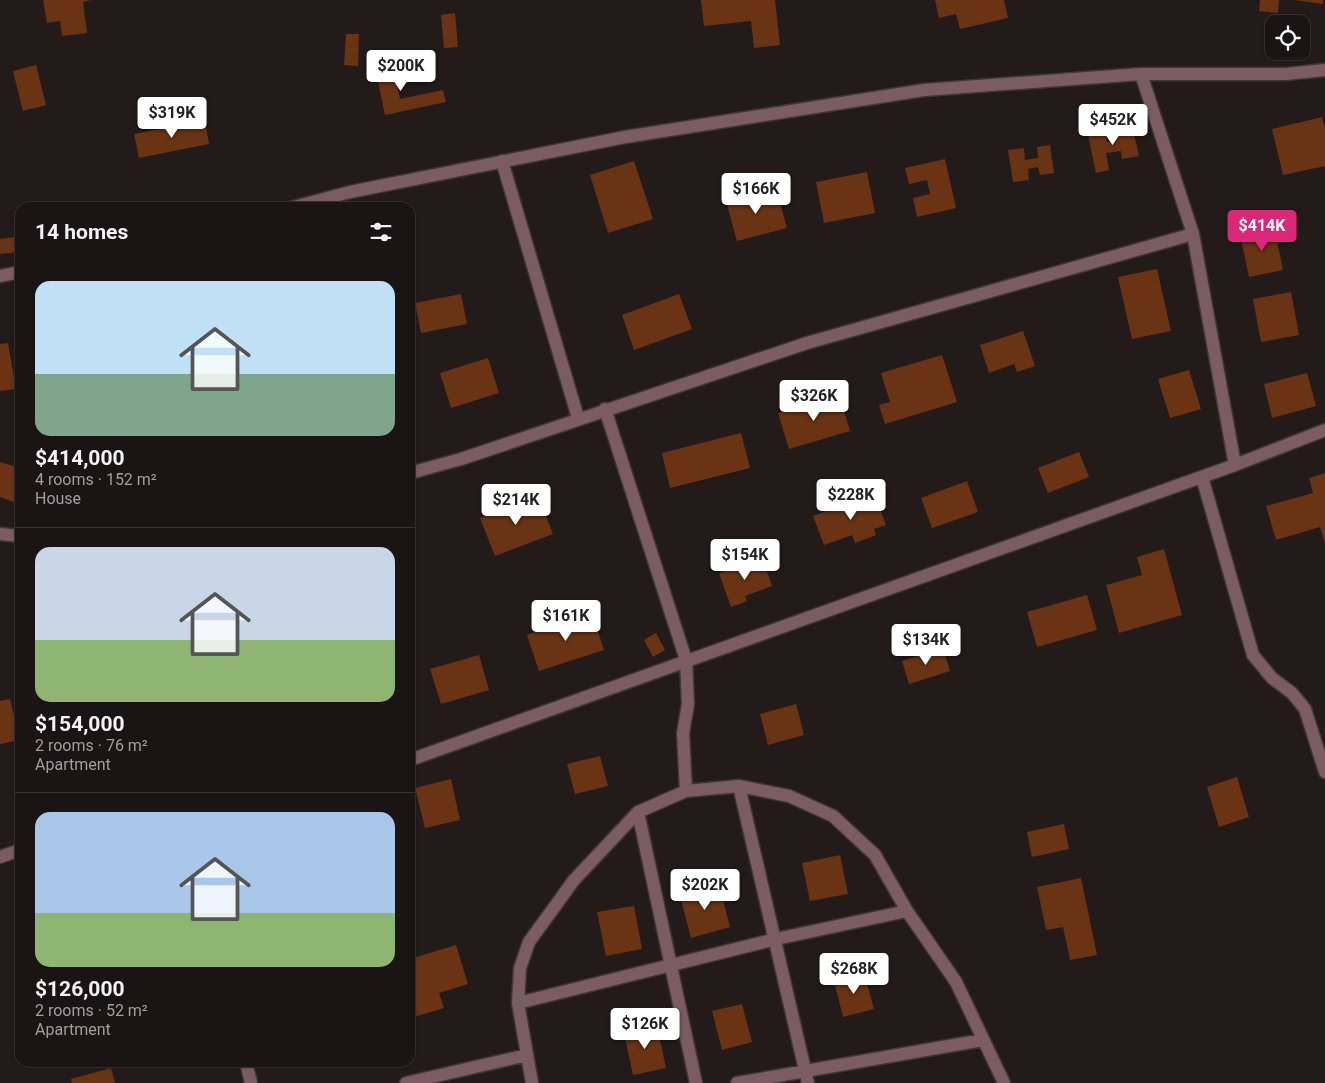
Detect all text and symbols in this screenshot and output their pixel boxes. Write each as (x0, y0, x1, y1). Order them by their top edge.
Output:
map controls (1265, 15, 1310, 60)
button: locate (1265, 15, 1310, 60)
pin: $200K (366, 49, 436, 92)
text: $200K (378, 56, 424, 75)
pin: $319K (137, 96, 207, 139)
text: $319K (149, 103, 195, 122)
pin: $452K (1078, 104, 1148, 146)
text: $452K (1090, 110, 1136, 129)
pin: $166K (721, 172, 791, 215)
text: $166K (733, 179, 779, 198)
pin: $414K (1227, 210, 1297, 252)
text: $414K (1239, 216, 1285, 235)
icon: filters (367, 218, 395, 246)
text: 14 homes (35, 220, 128, 244)
icon: home (170, 314, 260, 404)
pin: $326K (779, 380, 849, 422)
text: $326K (791, 386, 837, 405)
text: $414,000 (35, 446, 125, 470)
text: 4 rooms · 152 m² (35, 470, 157, 489)
pin: $228K (816, 478, 886, 521)
pin: $214K (481, 484, 551, 526)
text: $228K (828, 485, 874, 504)
text: House (35, 489, 81, 508)
text: $214K (493, 490, 539, 509)
pin: $154K (710, 538, 780, 581)
text: $154K (722, 545, 768, 564)
icon: home (170, 579, 260, 669)
pin: $161K (531, 600, 601, 642)
text: $161K (543, 606, 589, 625)
pin: $134K (891, 624, 961, 666)
text: $134K (903, 630, 949, 649)
text: $154,000 (35, 712, 125, 736)
text: 2 rooms · 76 m² (35, 736, 148, 755)
text: Apartment (35, 755, 111, 774)
icon: home (170, 844, 260, 934)
pin: $202K (670, 868, 740, 911)
text: $202K (682, 875, 728, 894)
pin: $268K (819, 952, 889, 995)
text: $268K (831, 959, 877, 978)
text: $126,000 (35, 977, 125, 1001)
text: 2 rooms · 52 m² (35, 1001, 148, 1020)
pin: $126K (610, 1008, 680, 1050)
text: $126K (622, 1014, 668, 1033)
text: Apartment (35, 1020, 111, 1039)

